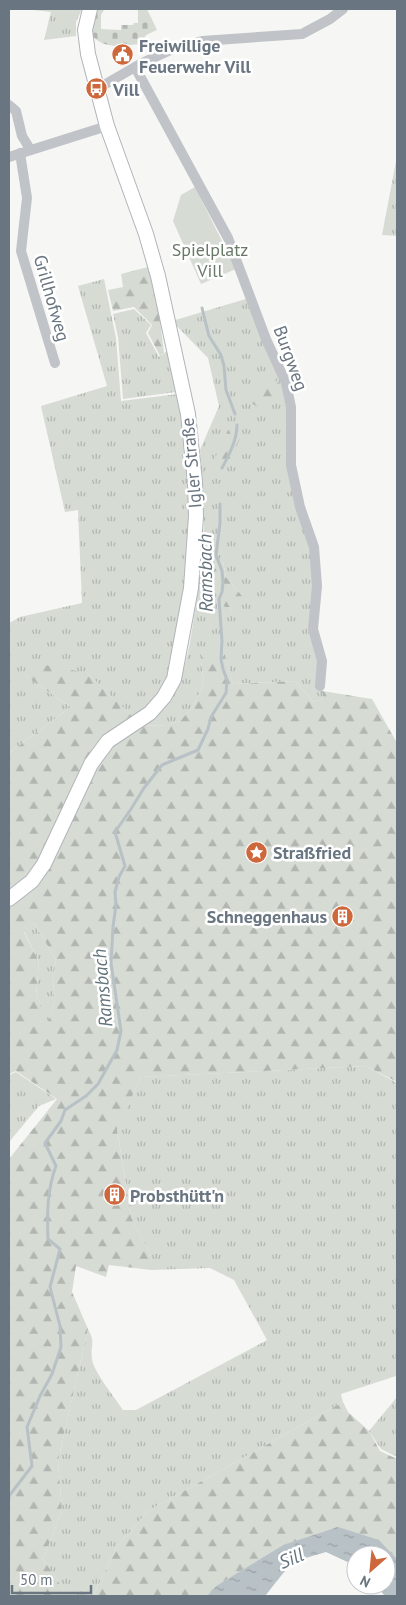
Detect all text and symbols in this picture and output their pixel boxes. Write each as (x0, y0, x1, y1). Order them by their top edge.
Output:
place label: Freiwillige Feuerwehr Vill (139, 34, 252, 78)
public building icon: Freiwillige Feuerwehr Vill (111, 43, 135, 67)
bus stop icon: Vill (85, 77, 109, 101)
place label: Vill (112, 78, 140, 101)
park label: Spielplatz Vill (172, 238, 248, 282)
street label: Grillhofweg (29, 252, 75, 344)
street label: Burgweg (269, 322, 313, 394)
street label: Igler Straße (176, 417, 206, 509)
water label: Ramsbach (192, 534, 218, 612)
place icon: Straßfried (245, 840, 269, 864)
place label: Straßfried (273, 841, 351, 864)
building icon: Schneggenhaus (331, 904, 355, 928)
place label: Schneggenhaus (207, 905, 327, 928)
water label: Ramsbach (87, 948, 117, 1028)
building icon: Probsthütt'n (102, 1183, 126, 1207)
place label: Probsthütt'n (130, 1184, 224, 1207)
water label: Sill (275, 1542, 307, 1574)
north arrow (346, 1545, 396, 1595)
scale bar (12, 1562, 91, 1594)
text: 50 m (20, 1570, 53, 1589)
text: N (357, 1571, 373, 1592)

